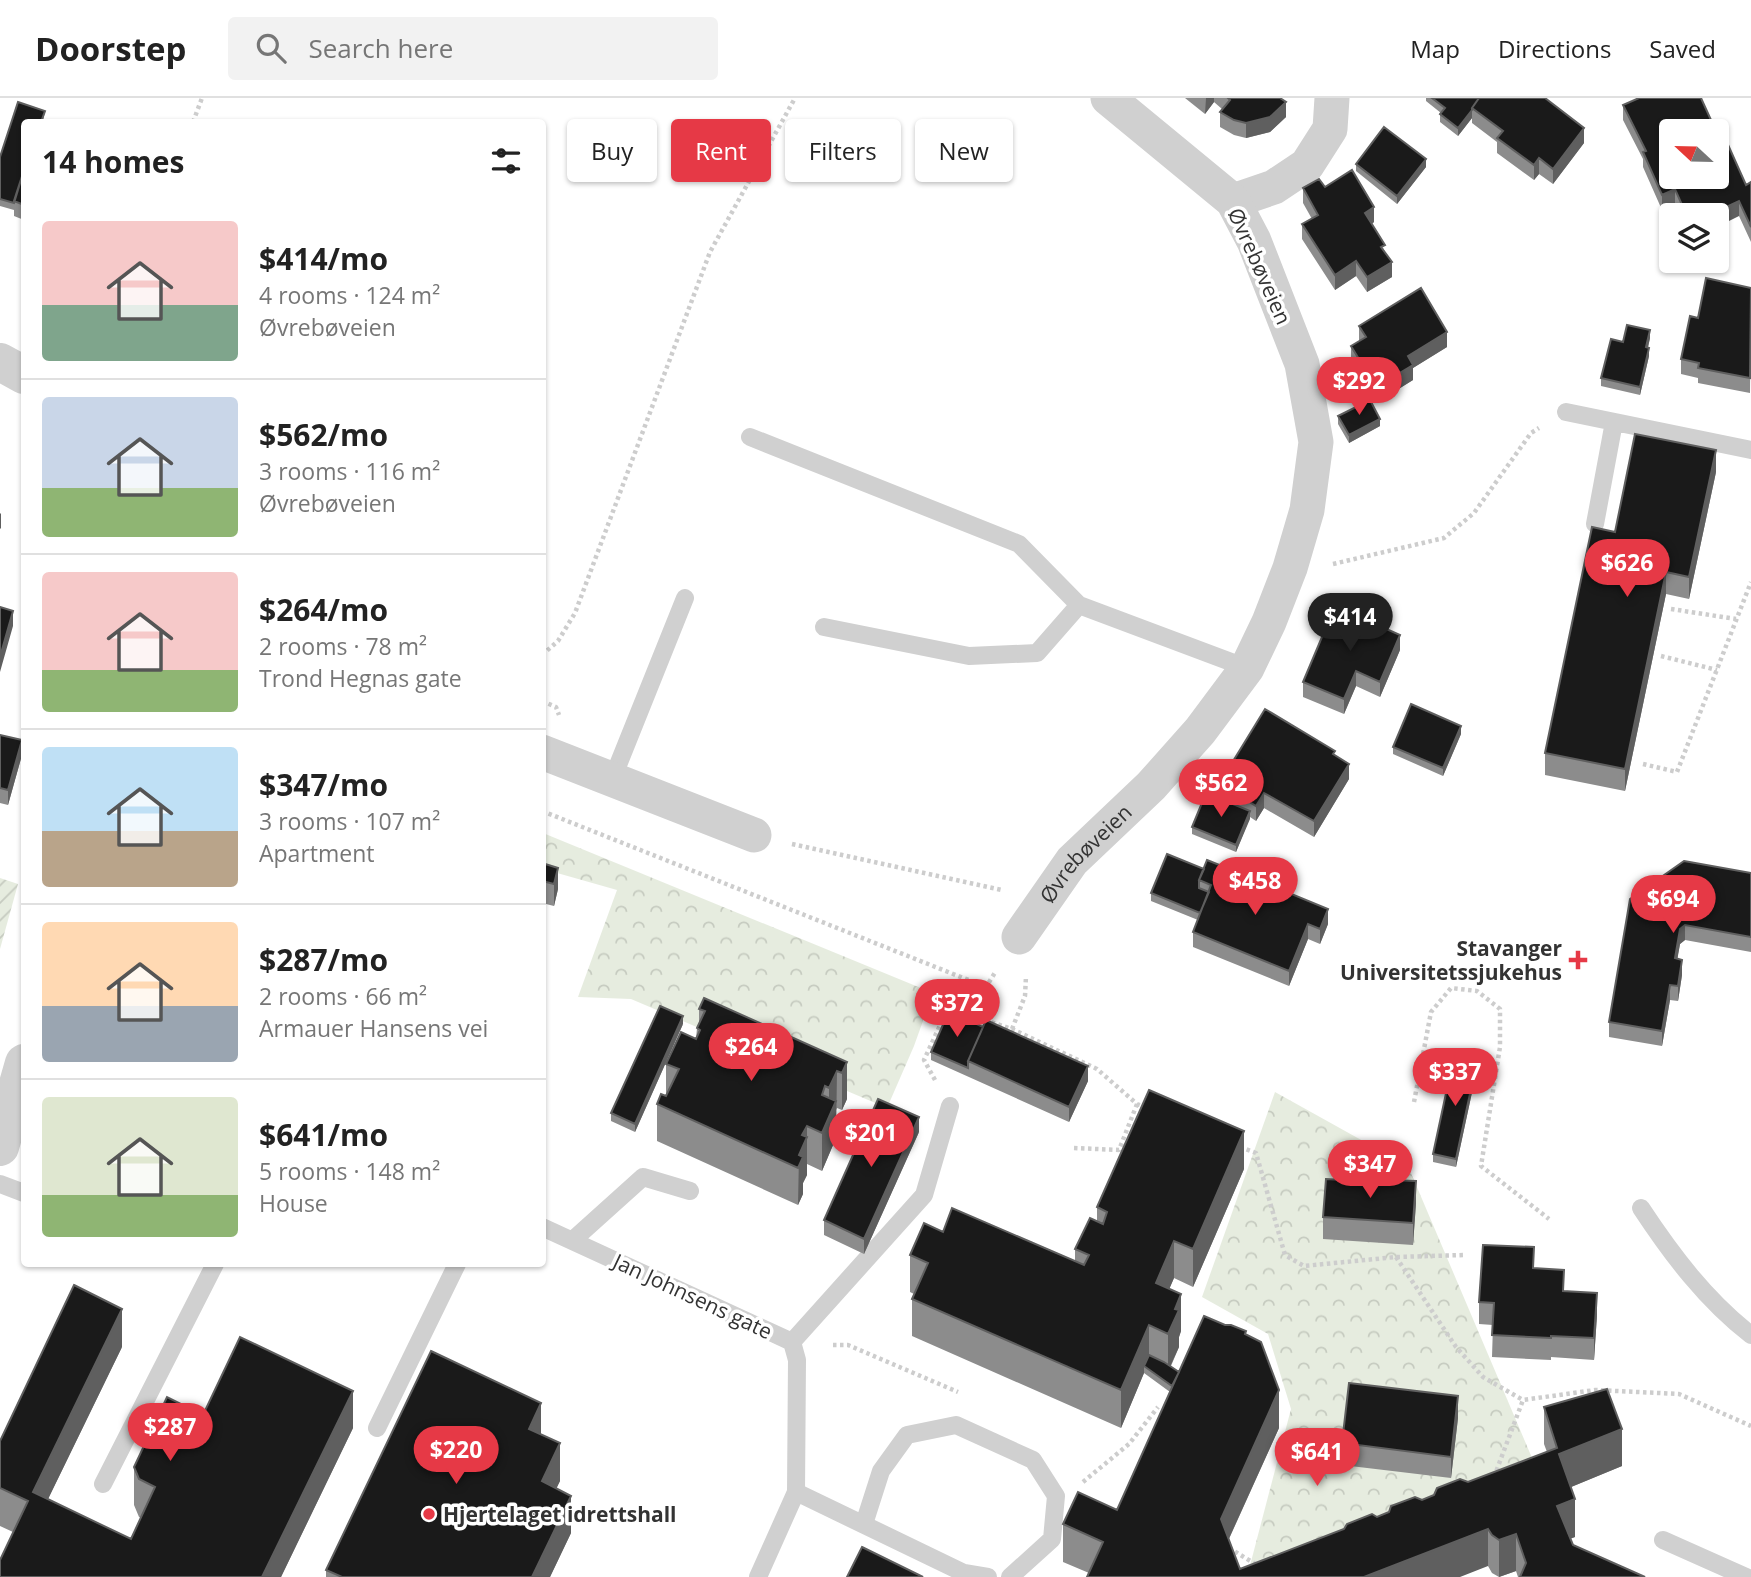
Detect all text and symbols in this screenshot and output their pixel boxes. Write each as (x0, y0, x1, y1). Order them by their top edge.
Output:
search box (228, 17, 718, 80)
text: Doorstep (35, 26, 186, 71)
icon: search (252, 29, 290, 67)
text: Search here (308, 30, 453, 66)
text: Map (1410, 32, 1460, 65)
text: Directions (1498, 32, 1611, 65)
text: Saved (1649, 32, 1716, 65)
chip: Buy (567, 119, 657, 182)
chip: Rent (671, 119, 771, 182)
chip: Filters (785, 119, 901, 182)
chip: New (915, 119, 1013, 182)
north arrow (1659, 119, 1729, 189)
map controls (1659, 119, 1729, 273)
text: 14 homes (42, 141, 185, 182)
icon: filters (487, 142, 525, 180)
street label: Øvrebøveien (1222, 203, 1298, 329)
button: layers (1659, 203, 1729, 273)
text: $414/mo (259, 238, 388, 279)
icon: home (98, 249, 182, 333)
text: 4 rooms · 124 m² (259, 279, 440, 311)
text: Øvrebøveien (259, 311, 396, 343)
pin: $292 (1318, 358, 1400, 417)
text: $292 (1333, 364, 1385, 396)
text: $562/mo (259, 414, 388, 455)
icon: home (98, 425, 182, 509)
text: 3 rooms · 116 m² (259, 455, 440, 487)
text: Øvrebøveien (259, 487, 396, 519)
pin: $626 (1586, 540, 1668, 599)
text: $626 (1601, 546, 1653, 578)
text: $264/mo (259, 589, 388, 630)
pin: $414 (1309, 594, 1391, 653)
icon: home (98, 600, 182, 684)
text: $414 (1324, 600, 1376, 632)
text: 2 rooms · 78 m² (259, 630, 427, 662)
text: Trond Hegnas gate (259, 662, 462, 694)
pin: $562 (1180, 760, 1262, 819)
text: $347/mo (259, 764, 388, 805)
text: $562 (1195, 766, 1247, 798)
icon: home (98, 775, 182, 859)
street label: Øvrebøveien (1033, 798, 1137, 909)
text: 3 rooms · 107 m² (259, 805, 440, 837)
text: Apartment (259, 837, 375, 869)
pin: $458 (1214, 858, 1296, 917)
text: $458 (1229, 864, 1281, 896)
pin: $694 (1632, 876, 1714, 935)
text: $694 (1647, 882, 1699, 914)
place label: Stavanger Universitetssjukehus (1340, 934, 1562, 986)
text: $287/mo (259, 939, 388, 980)
icon: home (98, 950, 182, 1034)
marker: Stavanger Universitetssjukehus (1568, 950, 1588, 970)
pin: $372 (916, 979, 998, 1039)
text: 2 rooms · 66 m² (259, 980, 427, 1012)
text: $372 (931, 986, 983, 1018)
text: Armauer Hansens vei (259, 1012, 488, 1044)
pin: $264 (710, 1024, 792, 1083)
text: $264 (725, 1030, 777, 1062)
pin: $337 (1414, 1048, 1496, 1108)
text: $337 (1429, 1055, 1481, 1087)
pin: $201 (830, 1110, 912, 1169)
text: $641/mo (259, 1114, 388, 1155)
text: $201 (845, 1116, 897, 1148)
icon: home (98, 1125, 182, 1209)
pin: $347 (1329, 1140, 1411, 1200)
text: $347 (1344, 1147, 1396, 1179)
text: 5 rooms · 148 m² (259, 1155, 440, 1187)
text: House (259, 1187, 328, 1219)
street label: Jan Johnsens gate (607, 1246, 777, 1345)
pin: $287 (129, 1404, 211, 1463)
text: $287 (144, 1410, 196, 1442)
pin: $220 (415, 1426, 497, 1486)
pin: $641 (1276, 1428, 1358, 1488)
text: $220 (430, 1433, 482, 1465)
text: $641 (1291, 1435, 1343, 1467)
place label: Hjertelaget idrettshall (443, 1500, 677, 1528)
marker: Hjertelaget idrettshall (421, 1506, 437, 1522)

